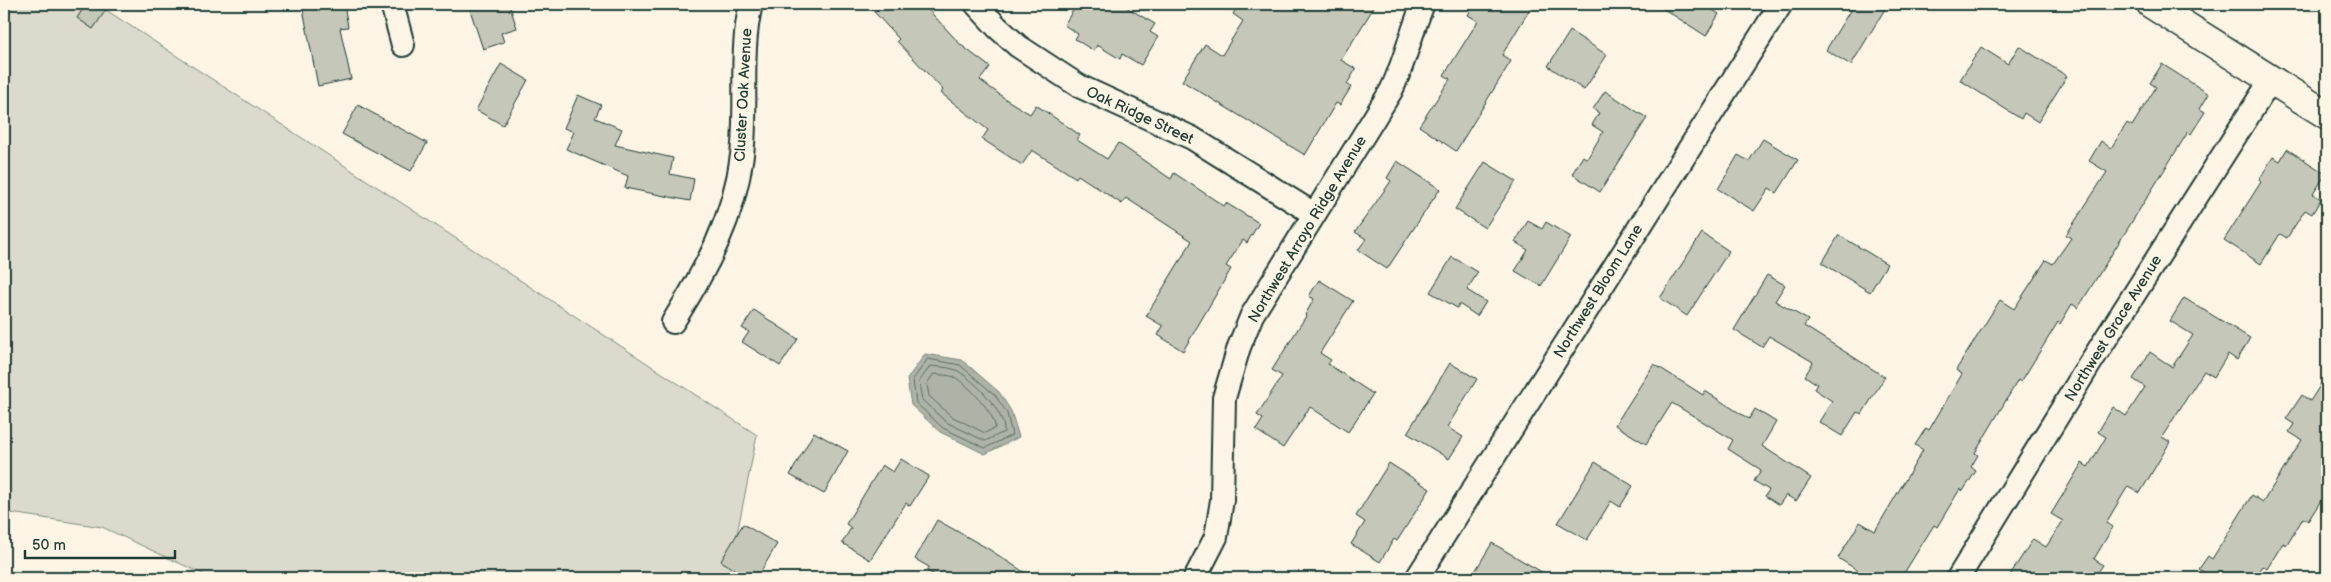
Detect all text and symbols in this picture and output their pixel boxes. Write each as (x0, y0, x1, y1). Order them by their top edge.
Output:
street label: Cluster Oak Avenue (731, 28, 756, 162)
street label: Oak Ridge Street (1083, 82, 1197, 149)
street label: Northwest Arroyo Ridge Avenue (1244, 132, 1371, 326)
street label: Northwest Bloom Lane (1550, 221, 1647, 362)
street label: Northwest Grace Avenue (2061, 251, 2166, 405)
scale bar (25, 527, 175, 559)
text: 50 m (32, 536, 66, 555)

